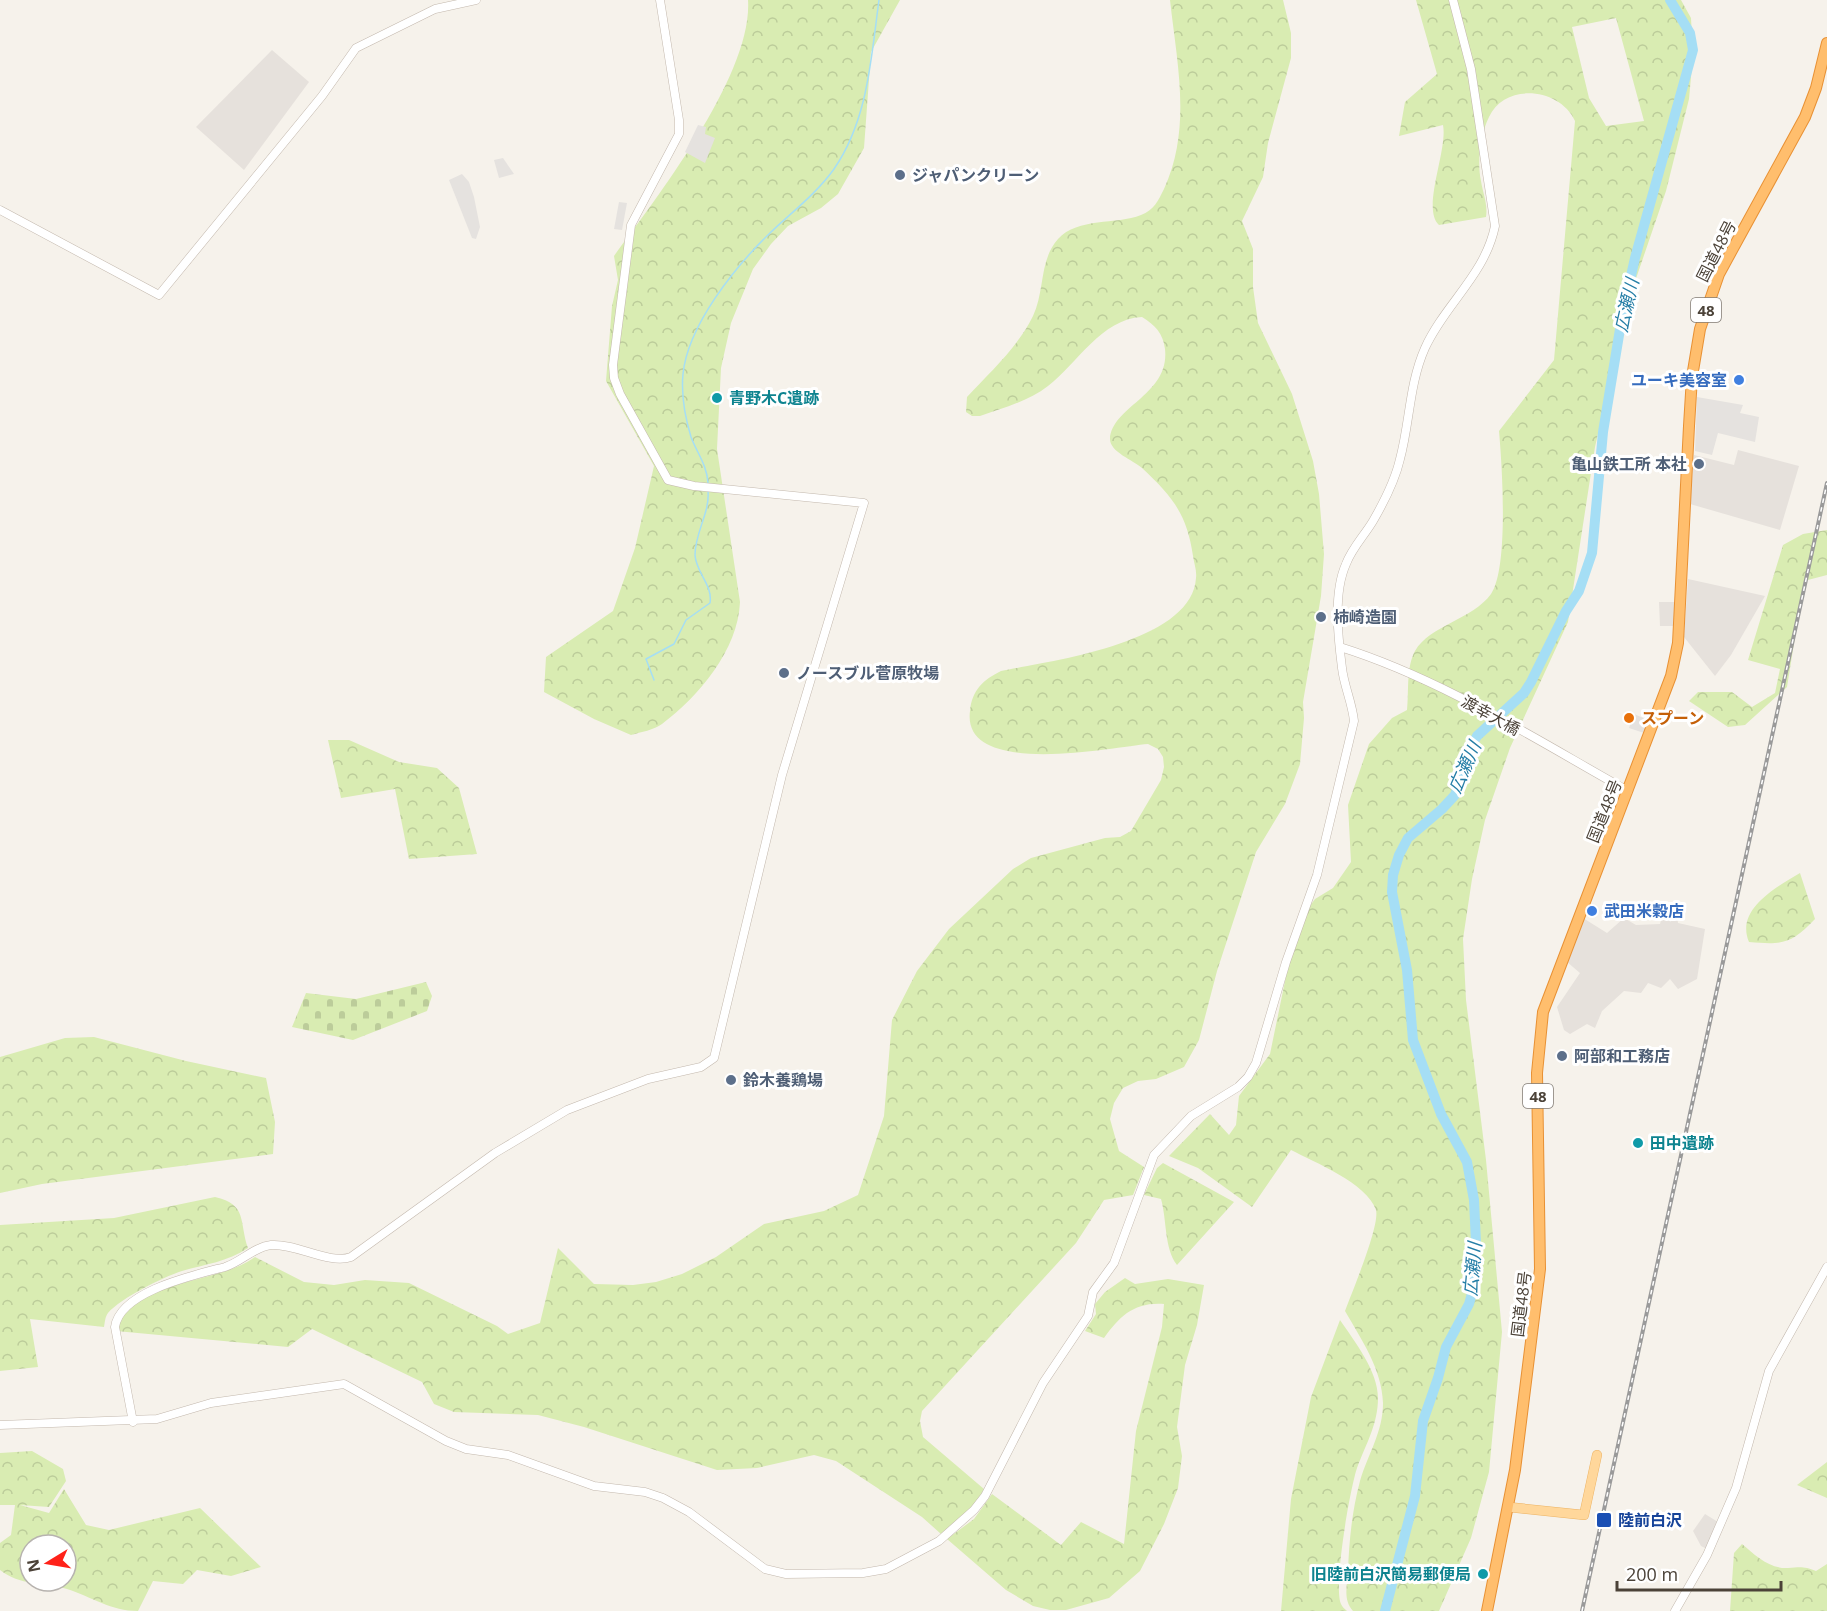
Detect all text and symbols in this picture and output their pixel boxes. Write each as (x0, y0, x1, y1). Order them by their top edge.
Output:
place label: ジャパンクリーン (912, 164, 1039, 186)
marker: ジャパンクリーン (893, 168, 907, 182)
street label: 国道48号 (1691, 216, 1741, 286)
water label: 広瀬川 (1608, 274, 1644, 334)
road number: 48 (1691, 298, 1721, 322)
place label: ユーキ美容室 (1631, 369, 1727, 391)
marker: ユーキ美容室 (1732, 373, 1746, 387)
place label: 青野木C遺跡 (729, 387, 819, 409)
marker: 青野木C遺跡 (710, 391, 724, 405)
place label: 亀山鉄工所 本社 (1571, 453, 1687, 475)
marker: 亀山鉄工所 本社 (1692, 457, 1706, 471)
place label: 柿崎造園 (1333, 606, 1397, 628)
marker: 柿崎造園 (1314, 610, 1328, 624)
place label: ノースブル菅原牧場 (796, 662, 939, 684)
marker: ノースブル菅原牧場 (777, 666, 791, 680)
street label: 渡幸大橋 (1458, 690, 1524, 740)
place label: スプーン (1641, 707, 1704, 729)
marker: スプーン (1622, 711, 1636, 725)
water label: 広瀬川 (1442, 736, 1487, 797)
street label: 国道48号 (1581, 776, 1627, 846)
place label: 武田米穀店 (1604, 900, 1684, 922)
marker: 武田米穀店 (1585, 904, 1599, 918)
place label: 阿部和工務店 (1574, 1045, 1670, 1067)
marker: 阿部和工務店 (1555, 1049, 1569, 1063)
place label: 鈴木養鶏場 (743, 1069, 823, 1091)
marker: 鈴木養鶏場 (724, 1073, 738, 1087)
road number: 48 (1523, 1084, 1553, 1108)
place label: 田中遺跡 (1650, 1132, 1714, 1154)
marker: 田中遺跡 (1631, 1136, 1645, 1150)
water label: 広瀬川 (1458, 1239, 1486, 1297)
street label: 国道48号 (1506, 1270, 1536, 1338)
place label: 陸前白沢 (1618, 1509, 1682, 1531)
marker: 陸前白沢 (1595, 1511, 1613, 1529)
north arrow (18, 1533, 78, 1593)
scale bar (1617, 1554, 1780, 1592)
text: N (21, 1557, 45, 1574)
text: 200 m (1626, 1562, 1678, 1586)
place label: 旧陸前白沢簡易郵便局 (1311, 1563, 1471, 1585)
marker: 旧陸前白沢簡易郵便局 (1476, 1567, 1490, 1581)

